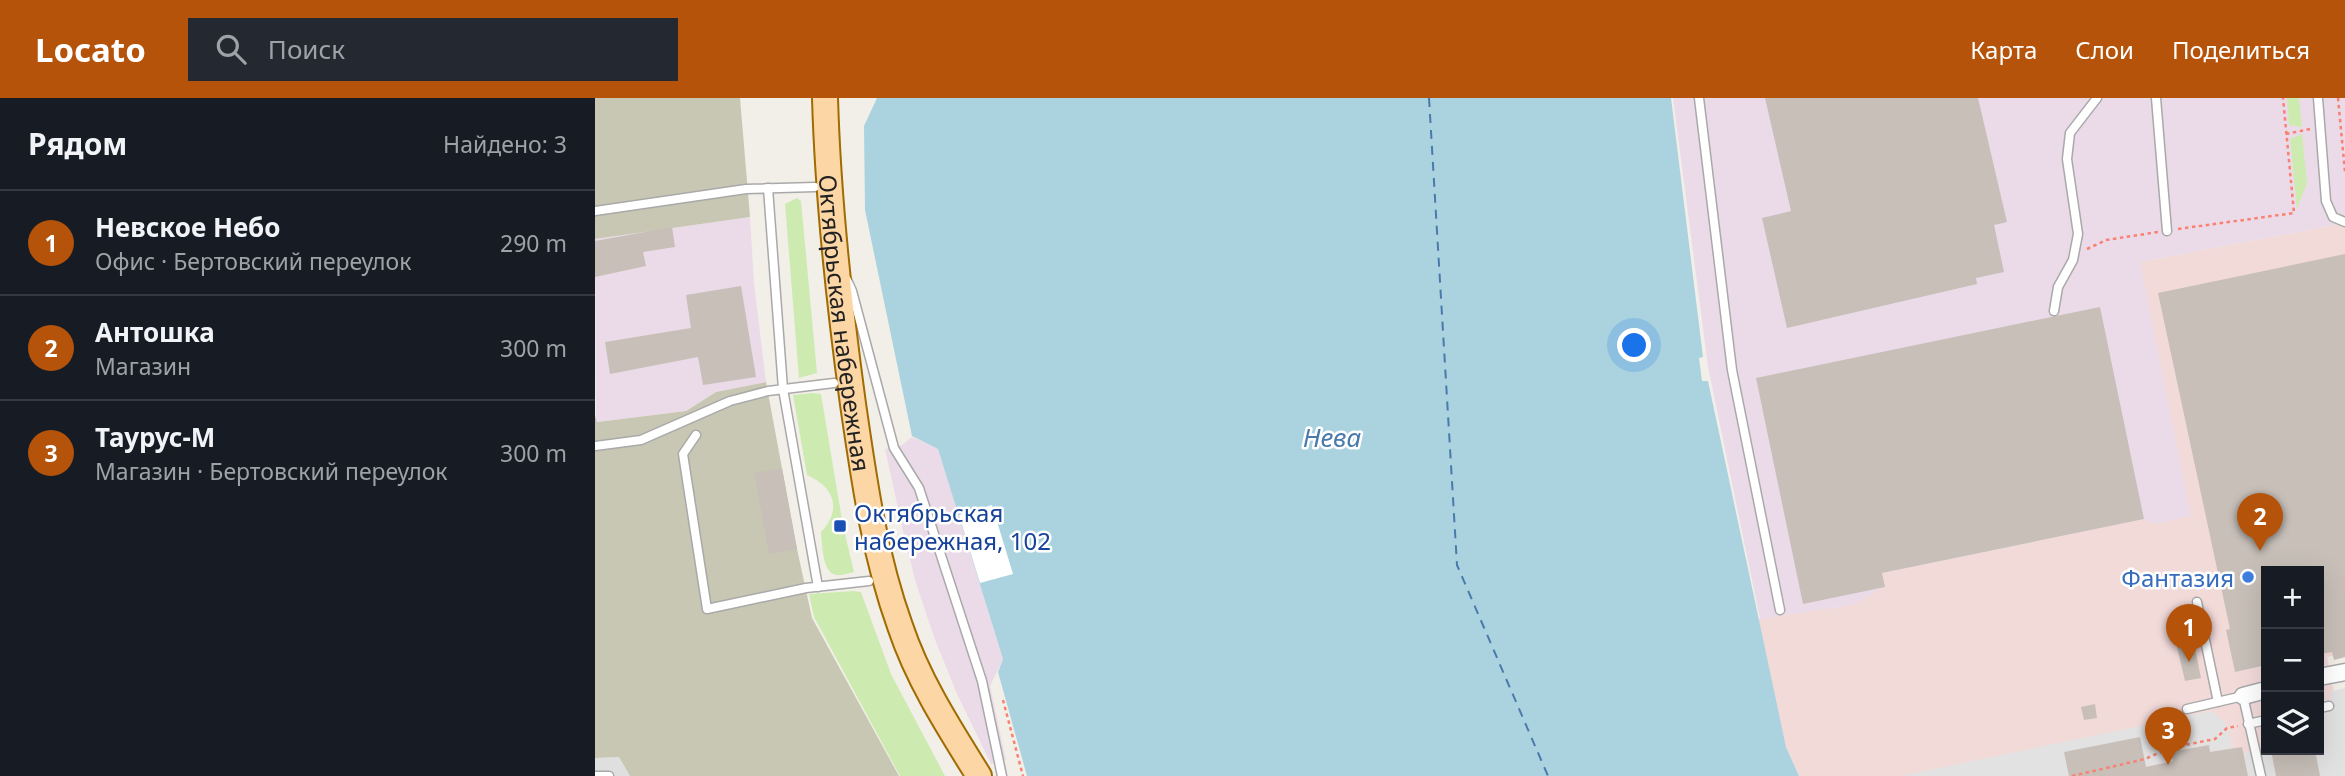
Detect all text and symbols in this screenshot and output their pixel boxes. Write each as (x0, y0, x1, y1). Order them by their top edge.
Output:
search box (188, 18, 678, 81)
text: Locato (35, 27, 146, 72)
icon: search (212, 30, 250, 68)
text: Поиск (268, 31, 345, 67)
text: Карта (1970, 33, 2037, 66)
text: Слои (2075, 33, 2134, 66)
text: Поделиться (2172, 33, 2310, 66)
text: Рядом (28, 123, 127, 164)
text: Найдено: 3 (443, 128, 567, 160)
street label: Октябрьская набережная (812, 173, 879, 474)
text: Невское Небо (95, 209, 280, 245)
text: 1 (44, 227, 58, 259)
text: 290 m (500, 227, 567, 259)
text: Офис · Бертовский переулок (95, 245, 411, 277)
text: Антошка (95, 314, 215, 350)
your location (1617, 328, 1651, 362)
text: 2 (44, 332, 58, 364)
text: 300 m (500, 332, 567, 364)
text: Магазин (95, 350, 191, 382)
text: Таурус-М (95, 419, 215, 455)
water label: Нева (1303, 419, 1361, 455)
text: 3 (44, 437, 58, 469)
text: 300 m (500, 437, 567, 469)
text: Магазин · Бертовский переулок (95, 455, 448, 487)
pin: 2 (2237, 493, 2283, 551)
place label: Октябрьская набережная, 102 (854, 496, 1051, 557)
marker: Октябрьская набережная, 102 (832, 518, 848, 534)
place label: Фантазия (2121, 561, 2234, 594)
map controls (2261, 566, 2324, 755)
button: + (2261, 566, 2324, 629)
marker: Фантазия (2240, 569, 2256, 585)
pin: 1 (2166, 604, 2212, 662)
button: − (2261, 629, 2324, 692)
button: layers (2261, 692, 2324, 755)
pin: 3 (2145, 707, 2191, 765)

